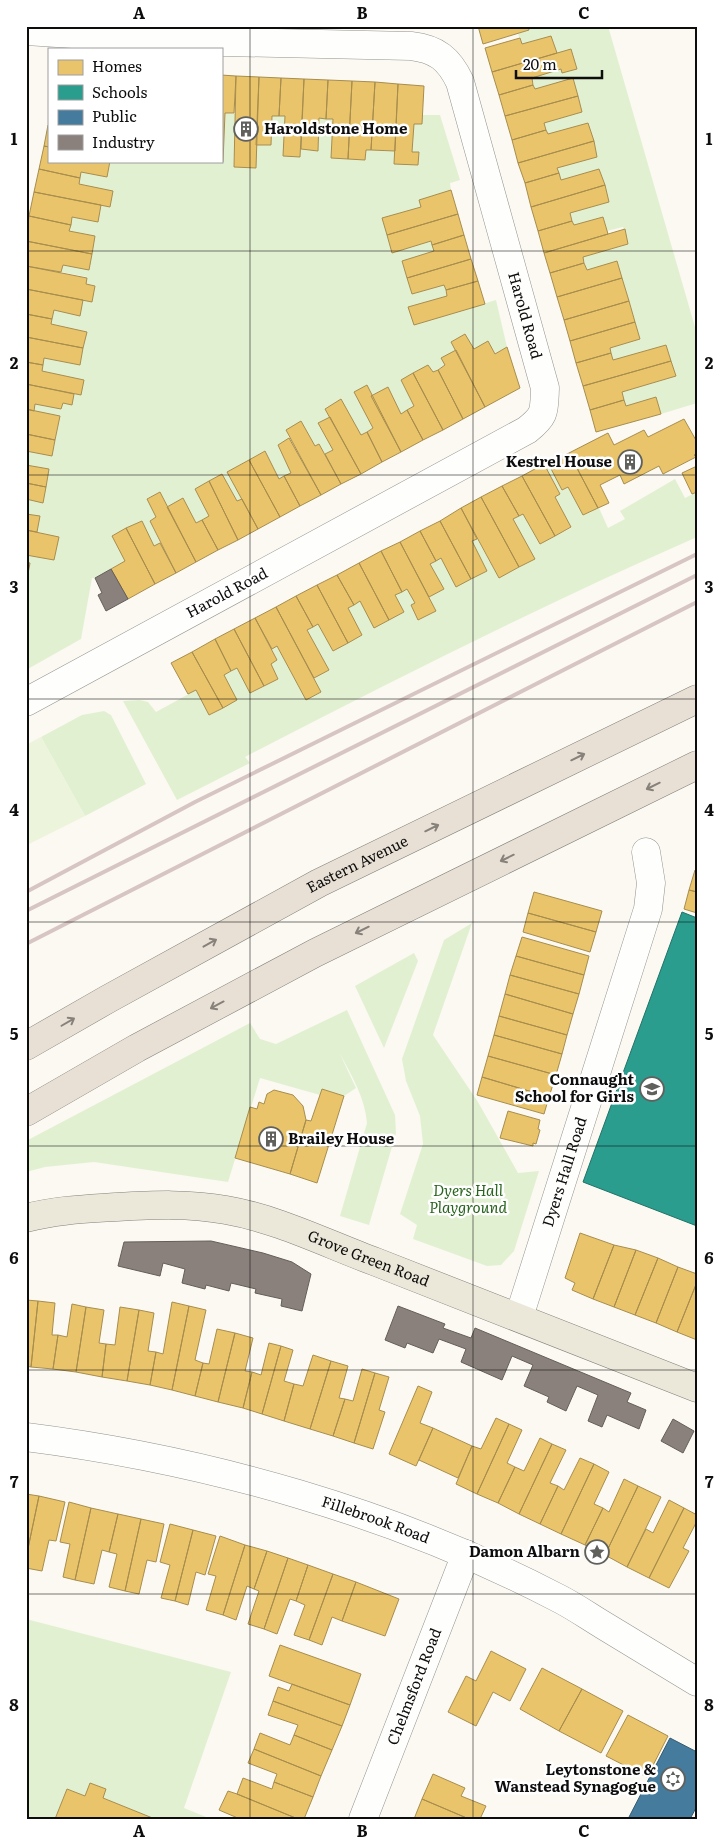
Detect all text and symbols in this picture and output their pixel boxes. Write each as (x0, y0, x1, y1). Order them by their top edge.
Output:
text: A (133, 0, 145, 24)
text: B (356, 0, 368, 24)
text: C (578, 0, 590, 24)
legend (48, 48, 222, 162)
scale bar (516, 48, 602, 80)
text: 20 m (523, 52, 557, 75)
text: Homes (92, 54, 142, 77)
text: Schools (92, 80, 148, 103)
text: Public (92, 104, 137, 127)
building icon: Haroldstone Home (233, 116, 259, 142)
place label: Haroldstone Home (264, 116, 408, 139)
text: 1 (11, 126, 18, 150)
text: 1 (706, 126, 713, 150)
text: Industry (92, 130, 155, 153)
street label: Harold Road (503, 269, 549, 361)
text: 2 (10, 350, 19, 374)
text: 2 (705, 350, 714, 374)
place label: Kestrel House (506, 449, 613, 472)
building icon: Kestrel House (617, 449, 643, 475)
street label: Harold Road (181, 561, 271, 623)
text: 3 (10, 574, 19, 598)
text: 3 (705, 574, 714, 598)
one-way arrow (570, 751, 585, 761)
one-way arrow (646, 782, 661, 792)
text: 4 (9, 797, 19, 821)
text: 4 (704, 797, 714, 821)
one-way arrow (424, 823, 439, 832)
street label: Eastern Avenue (302, 828, 412, 898)
one-way arrow (500, 854, 515, 863)
one-way arrow (354, 925, 369, 935)
one-way arrow (203, 937, 217, 947)
one-way arrow (210, 1000, 225, 1010)
one-way arrow (61, 1017, 76, 1027)
text: 5 (10, 1021, 19, 1045)
text: 5 (705, 1021, 714, 1045)
place label: Connaught School for Girls (515, 1067, 635, 1107)
school or university icon: Connaught School for Girls (639, 1076, 665, 1102)
street label: Dyers Hall Road (535, 1114, 592, 1230)
building icon: Brailey House (258, 1126, 284, 1152)
place label: Brailey House (288, 1126, 395, 1149)
park label: Dyers Hall Playground (429, 1178, 507, 1218)
street label: Grove Green Road (305, 1223, 433, 1292)
text: 6 (9, 1245, 19, 1269)
text: 6 (704, 1245, 714, 1269)
text: 7 (10, 1469, 19, 1493)
text: 7 (705, 1469, 714, 1493)
street label: Fillebrook Road (319, 1489, 434, 1548)
place label: Damon Albarn (469, 1539, 581, 1562)
place icon: Damon Albarn (584, 1539, 610, 1565)
street label: Chelmsford Road (380, 1624, 446, 1748)
text: 8 (9, 1692, 19, 1716)
text: 8 (704, 1692, 714, 1716)
place label: Leytonstone & Wanstead Synagogue (495, 1757, 657, 1797)
synagogue icon: Leytonstone & Wanstead Synagogue (660, 1766, 686, 1792)
text: A (133, 1818, 145, 1842)
text: B (356, 1818, 368, 1842)
text: C (578, 1818, 590, 1842)

